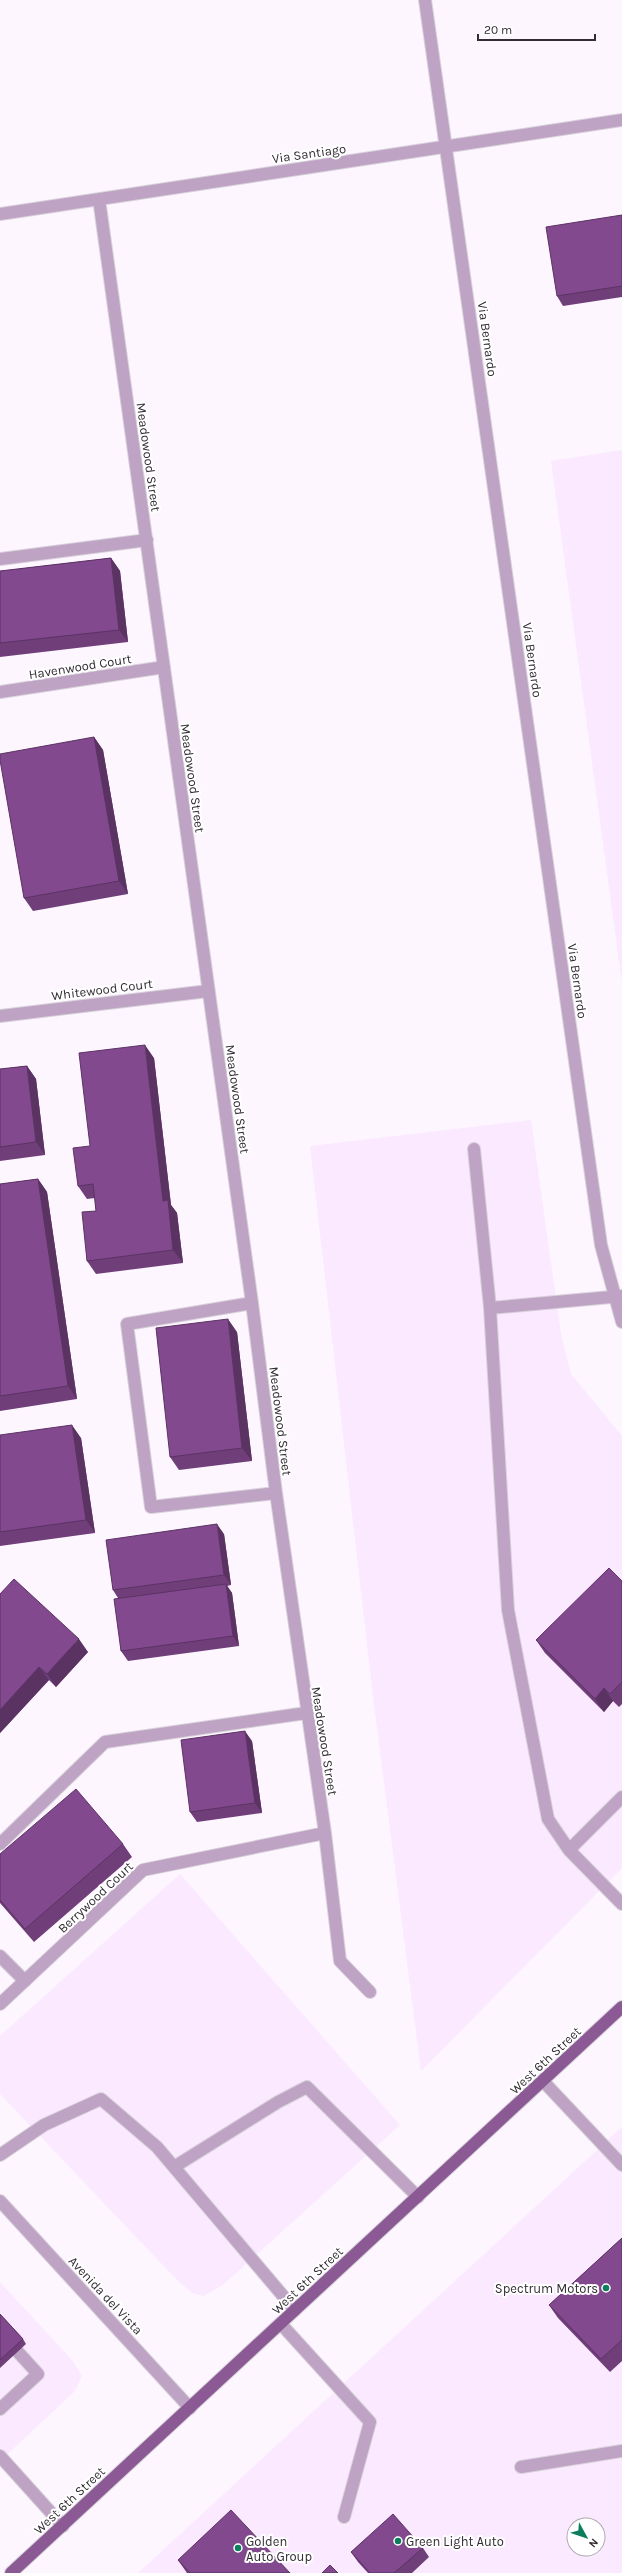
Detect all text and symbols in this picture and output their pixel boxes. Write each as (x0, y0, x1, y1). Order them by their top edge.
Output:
scale bar (478, 16, 595, 42)
text: 20 m (484, 23, 512, 37)
street label: Via Santiago (271, 141, 347, 166)
street label: Via Bernardo (475, 301, 500, 377)
street label: Meadowood Street (133, 402, 164, 513)
street label: Via Bernardo (520, 622, 545, 698)
street label: Havenwood Court (28, 651, 133, 682)
street label: Meadowood Street (177, 723, 208, 834)
street label: Via Bernardo (565, 943, 590, 1019)
street label: Whitewood Court (51, 976, 154, 1003)
street label: Meadowood Street (222, 1044, 253, 1155)
street label: Meadowood Street (266, 1366, 295, 1477)
street label: Meadowood Street (309, 1686, 341, 1797)
street label: Berrywood Court (55, 1859, 136, 1936)
street label: West 6th Street (507, 2024, 584, 2097)
street label: West 6th Street (269, 2244, 346, 2317)
street label: Avenida del Vista (66, 2253, 146, 2337)
place label: Spectrum Motors (495, 2281, 598, 2296)
marker: Spectrum Motors (601, 2283, 611, 2293)
street label: West 6th Street (31, 2464, 108, 2537)
north arrow (566, 2517, 606, 2557)
place label: Golden Auto Group (246, 2534, 312, 2564)
place label: Green Light Auto (406, 2534, 504, 2549)
marker: Green Light Auto (393, 2536, 403, 2546)
text: N (586, 2536, 601, 2550)
marker: Golden Auto Group (233, 2543, 243, 2553)

